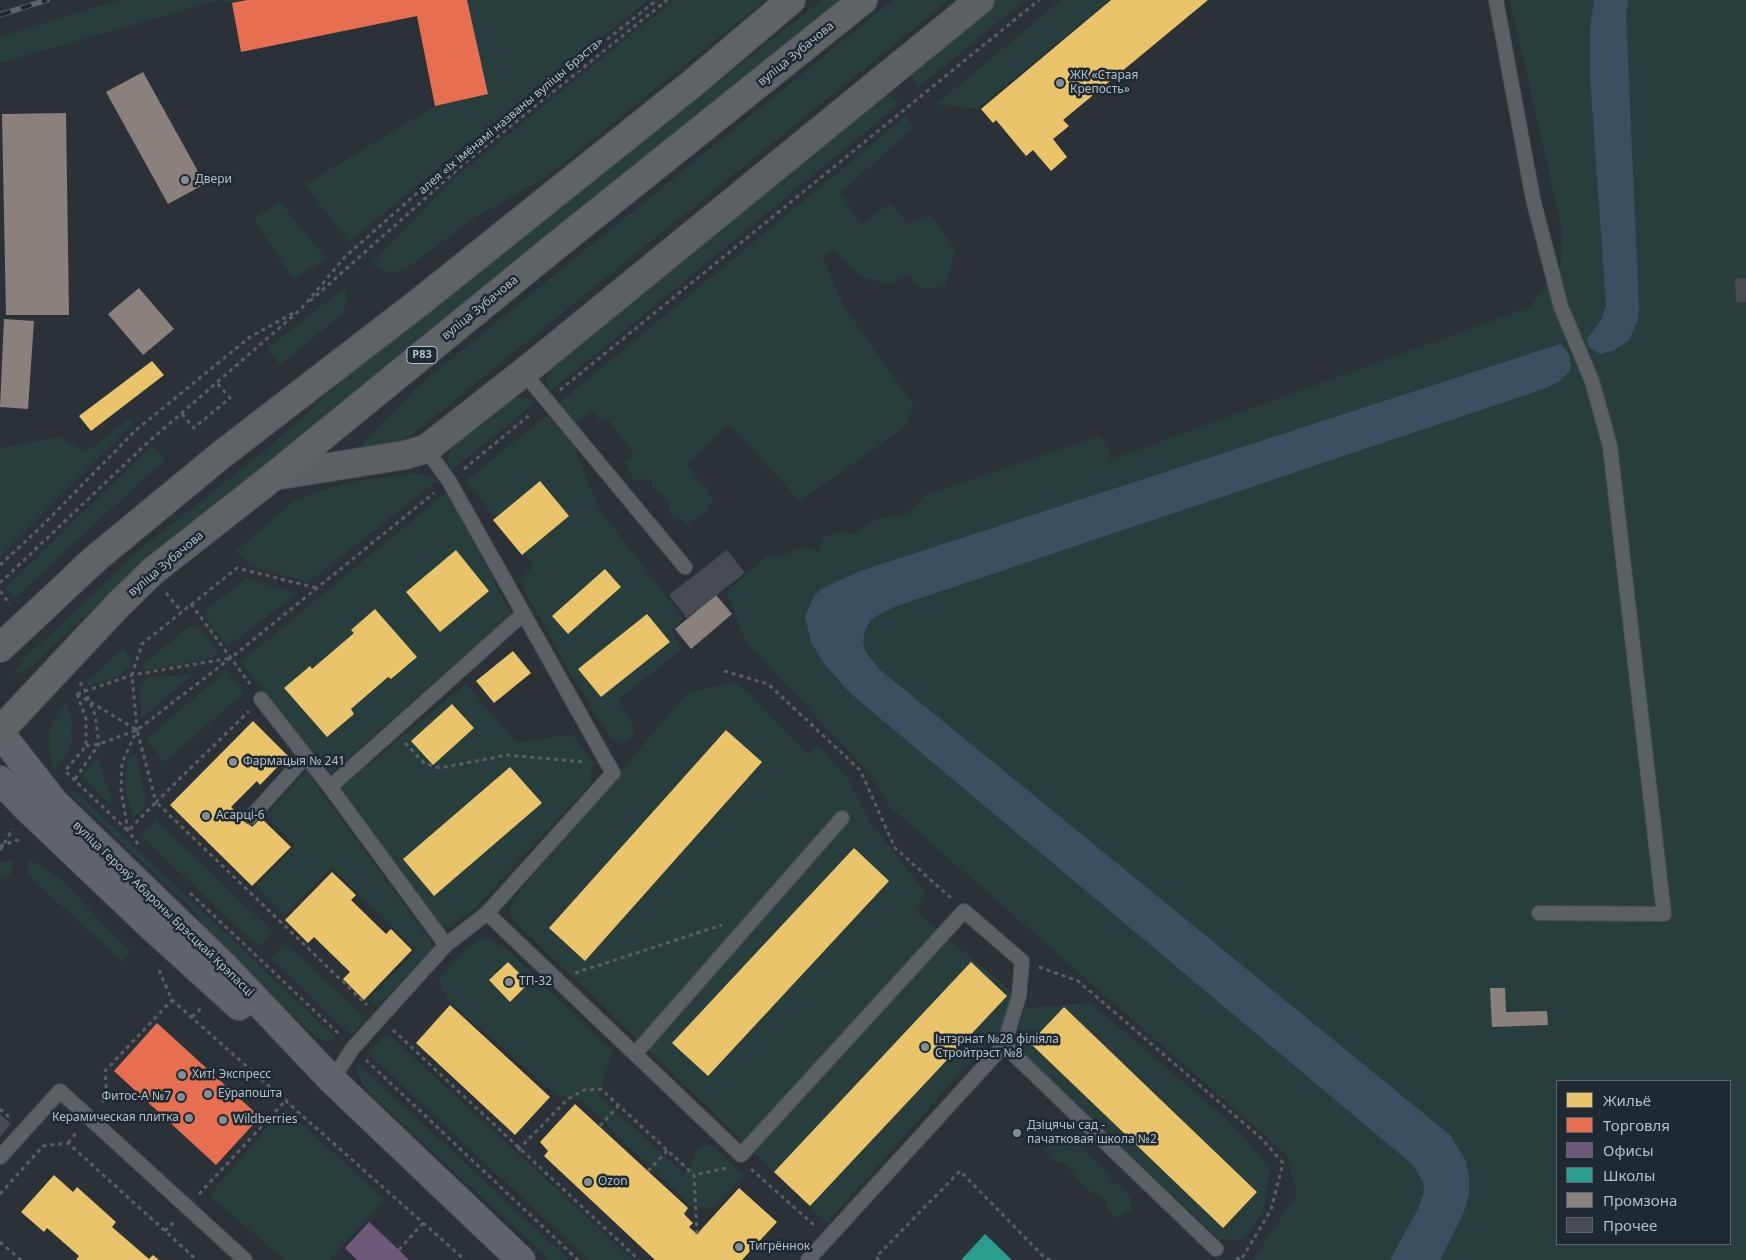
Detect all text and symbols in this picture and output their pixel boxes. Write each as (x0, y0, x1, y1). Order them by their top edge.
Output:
street label: вуліца Зубачова (755, 19, 837, 89)
street label: алея «Іх імёнамі названы вуліцы Брэста» (416, 34, 606, 198)
place label: ЖК «Старая Крепость» (1070, 69, 1138, 97)
marker: ЖК «Старая Крепость» (1054, 77, 1066, 89)
place label: Двери (195, 173, 232, 187)
marker: Двери (179, 174, 191, 186)
street label: вуліца Зубачова (439, 273, 521, 343)
road number: Р83 (407, 346, 437, 364)
street label: вуліца Зубачова (125, 528, 207, 600)
place label: Фармацыя № 241 (243, 755, 345, 769)
marker: Фармацыя № 241 (227, 756, 239, 768)
place label: Асарці-6 (216, 809, 265, 823)
marker: Асарці-6 (200, 810, 212, 822)
street label: вуліца Герояў Абароны Брэсцкай Крэпасці (70, 818, 256, 1000)
place label: ТП-32 (519, 975, 552, 989)
marker: ТП-32 (503, 976, 515, 988)
place label: Інтэрнат №28 фiлiяла Стройтрэст №8 (935, 1033, 1059, 1061)
marker: Інтэрнат №28 фiлiяла Стройтрэст №8 (919, 1041, 931, 1053)
place label: Хит! Экспресс (192, 1068, 271, 1082)
marker: Хит! Экспресс (176, 1069, 188, 1081)
legend (1556, 1080, 1731, 1245)
place label: Еўрапошта (218, 1087, 282, 1101)
marker: Еўрапошта (202, 1088, 214, 1100)
place label: Фитос-А №7 (101, 1090, 171, 1104)
text: Жильё (1603, 1090, 1651, 1110)
marker: Фитос-А №7 (175, 1091, 187, 1103)
place label: Керамическая плитка (52, 1111, 179, 1125)
marker: Керамическая плитка (183, 1112, 195, 1124)
place label: Wildberries (233, 1113, 297, 1127)
marker: Wildberries (217, 1114, 229, 1126)
text: Торговля (1603, 1115, 1670, 1135)
place label: Дзіцячы сад - пачатковая школа №2 (1027, 1119, 1157, 1147)
marker: Дзіцячы сад - пачатковая школа №2 (1011, 1127, 1023, 1139)
text: Офисы (1603, 1140, 1654, 1160)
text: Школы (1603, 1165, 1655, 1185)
place label: Ozon (598, 1175, 628, 1189)
marker: Ozon (582, 1176, 594, 1188)
text: Промзона (1603, 1190, 1677, 1210)
text: Прочее (1603, 1215, 1657, 1235)
place label: Тигрённок (749, 1240, 810, 1254)
marker: Тигрённок (733, 1241, 745, 1253)

